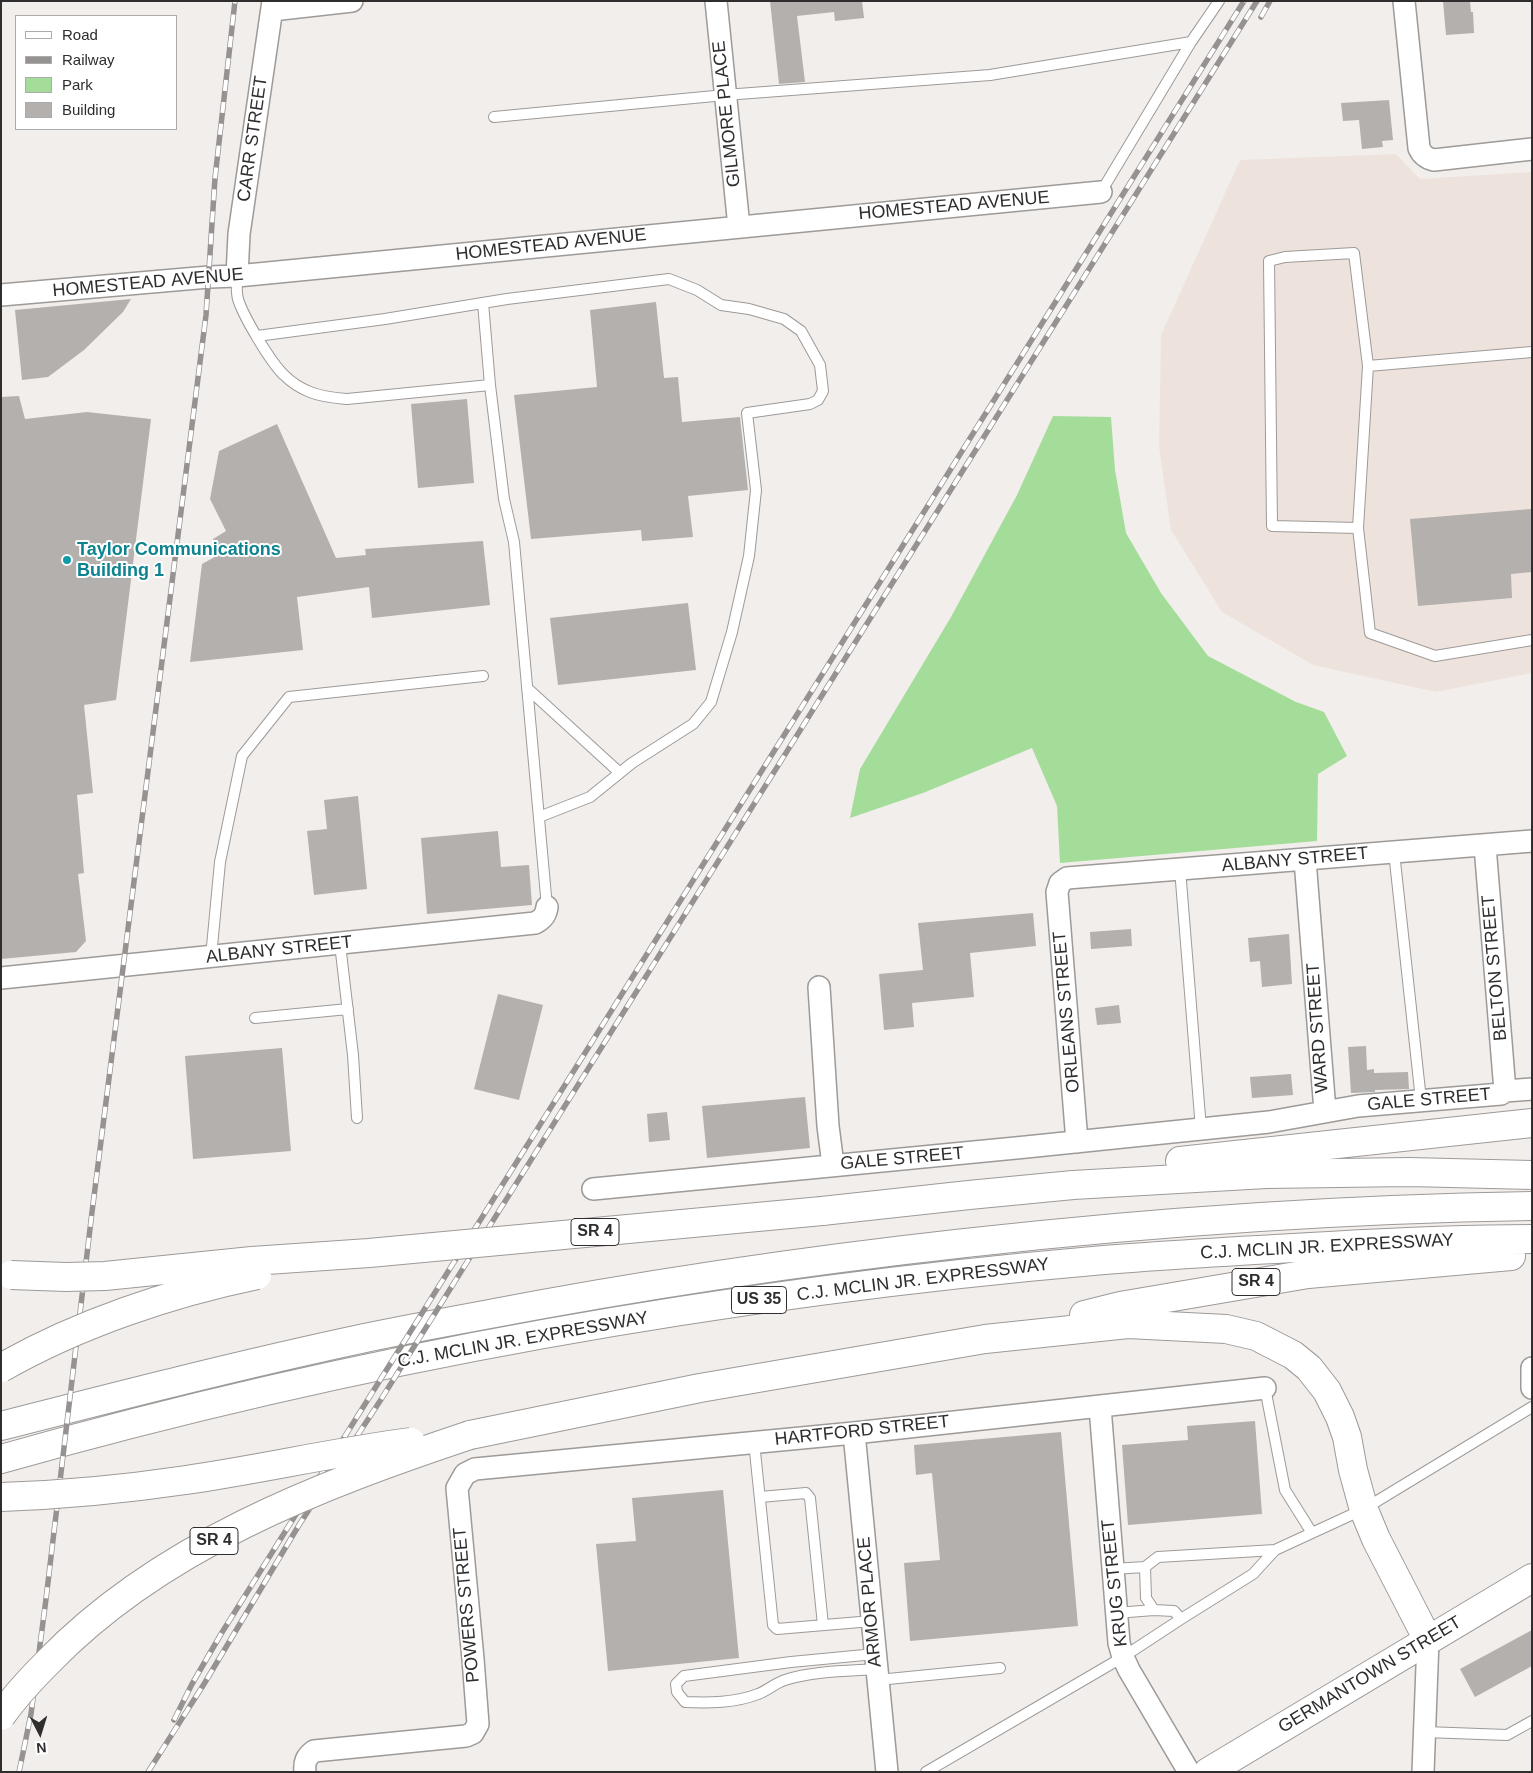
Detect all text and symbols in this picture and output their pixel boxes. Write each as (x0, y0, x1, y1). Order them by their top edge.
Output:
legend (15, 15, 178, 130)
text: Road (62, 26, 98, 43)
street label: GILMORE PLACE (709, 40, 745, 188)
text: Railway (62, 51, 115, 68)
street label: CARR STREET (233, 75, 273, 203)
text: Park (62, 76, 93, 93)
text: Building (62, 101, 115, 118)
street label: HOMESTEAD AVENUE (858, 187, 1050, 225)
street label: HOMESTEAD AVENUE (455, 224, 647, 266)
street label: HOMESTEAD AVENUE (52, 264, 244, 302)
place label: Taylor Communications Building 1 (77, 539, 281, 582)
marker: Taylor Communications Building 1 (61, 554, 73, 566)
street label: ALBANY STREET (1221, 843, 1369, 877)
street label: BELTON STREET (1478, 894, 1512, 1042)
street label: ORLEANS STREET (1049, 930, 1085, 1094)
street label: ALBANY STREET (205, 932, 353, 968)
street label: WARD STREET (1303, 962, 1333, 1094)
street label: GALE STREET (1366, 1084, 1492, 1116)
street label: GALE STREET (839, 1143, 965, 1175)
road number: SR 4 (571, 1218, 619, 1246)
street label: C.J. MCLIN JR. EXPRESSWAY (1200, 1230, 1454, 1264)
street label: C.J. MCLIN JR. EXPRESSWAY (796, 1254, 1050, 1306)
road number: SR 4 (1232, 1268, 1280, 1295)
road number: US 35 (732, 1286, 786, 1314)
street label: C.J. MCLIN JR. EXPRESSWAY (396, 1307, 650, 1373)
street label: HARTFORD STREET (774, 1411, 950, 1451)
street label: KRUG STREET (1098, 1518, 1132, 1648)
street label: POWERS STREET (449, 1526, 485, 1684)
road number: SR 4 (190, 1528, 238, 1554)
street label: ARMOR PLACE (854, 1536, 886, 1668)
street label: GERMANTOWN STREET (1275, 1612, 1465, 1738)
north arrow (15, 1708, 65, 1758)
text: N (36, 1740, 47, 1756)

